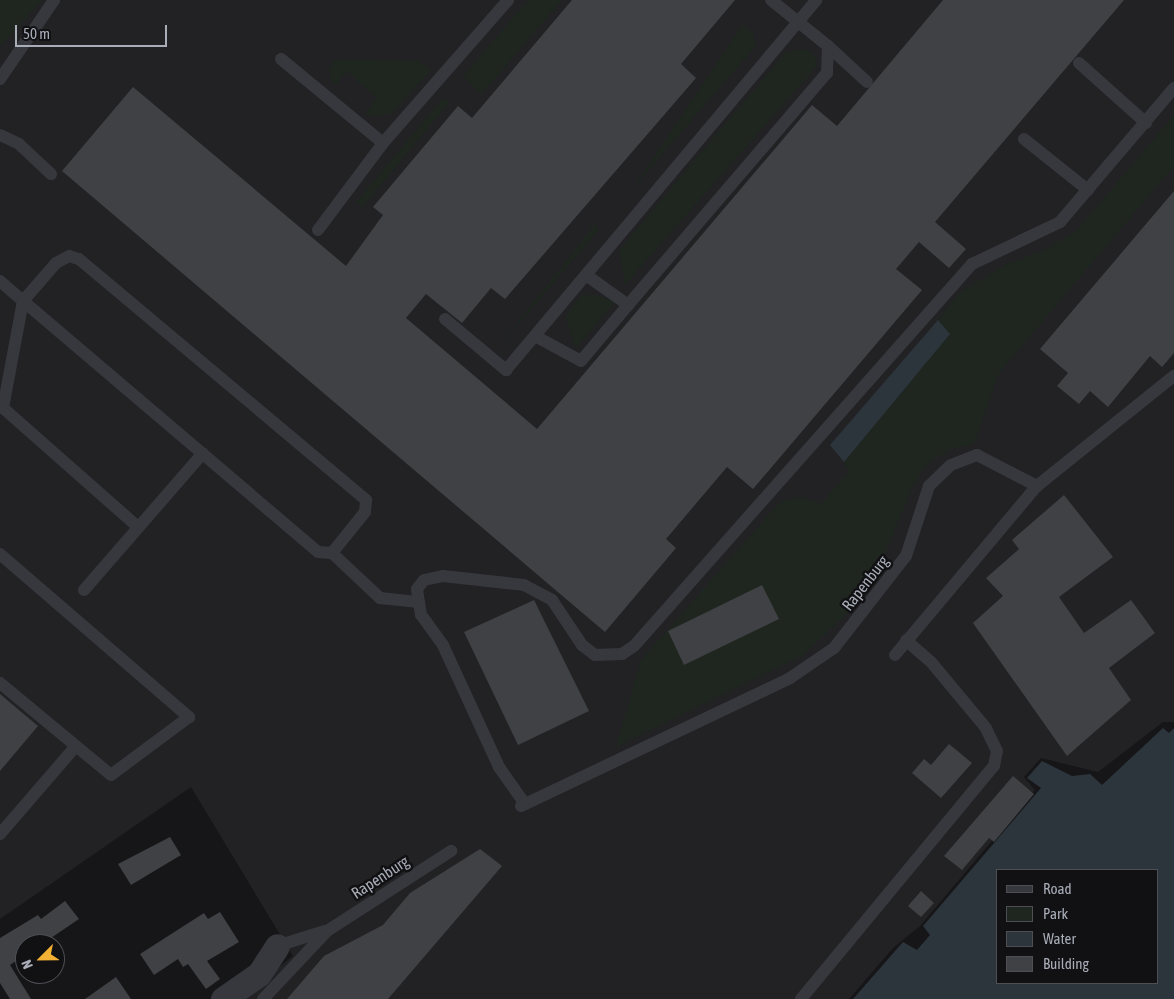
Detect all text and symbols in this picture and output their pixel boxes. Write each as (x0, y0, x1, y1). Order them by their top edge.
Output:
scale bar (18, 15, 170, 47)
text: 50 m (23, 25, 50, 42)
street label: Rapenburg (838, 552, 892, 614)
street label: Rapenburg (348, 851, 412, 903)
legend (996, 869, 1159, 984)
text: Road (1043, 880, 1072, 897)
text: Park (1043, 905, 1068, 922)
text: Water (1043, 930, 1076, 947)
north arrow (15, 934, 65, 984)
text: Building (1043, 955, 1089, 972)
text: N (18, 958, 36, 971)

